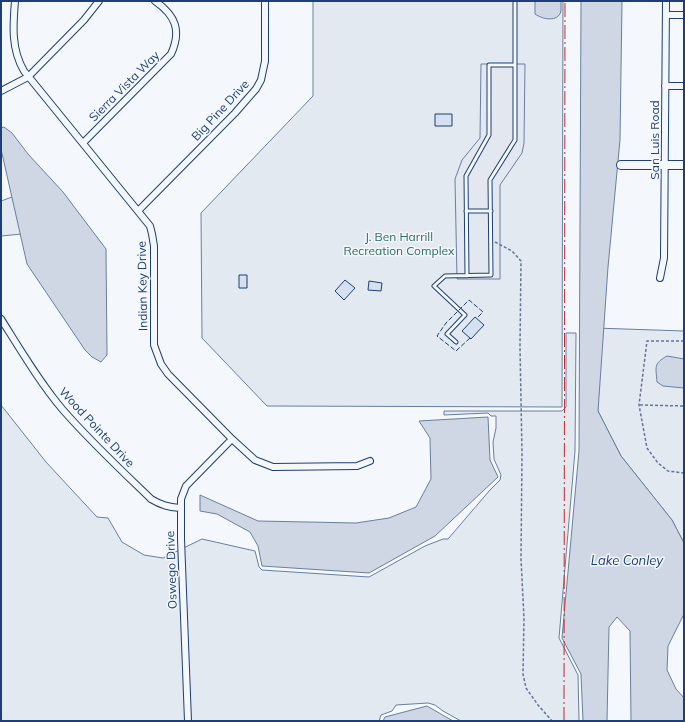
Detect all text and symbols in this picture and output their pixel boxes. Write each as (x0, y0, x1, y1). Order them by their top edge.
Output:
street label: Sierra Vista Way (86, 47, 163, 124)
street label: Big Pine Drive (188, 76, 252, 144)
street label: San Luis Road (647, 100, 662, 180)
park label: J. Ben Harrill Recreation Complex (344, 229, 455, 258)
street label: Indian Key Drive (134, 241, 150, 331)
street label: Wood Pointe Drive (56, 384, 138, 470)
street label: Oswego Drive (162, 531, 180, 609)
water label: Lake Conley (591, 552, 664, 568)

